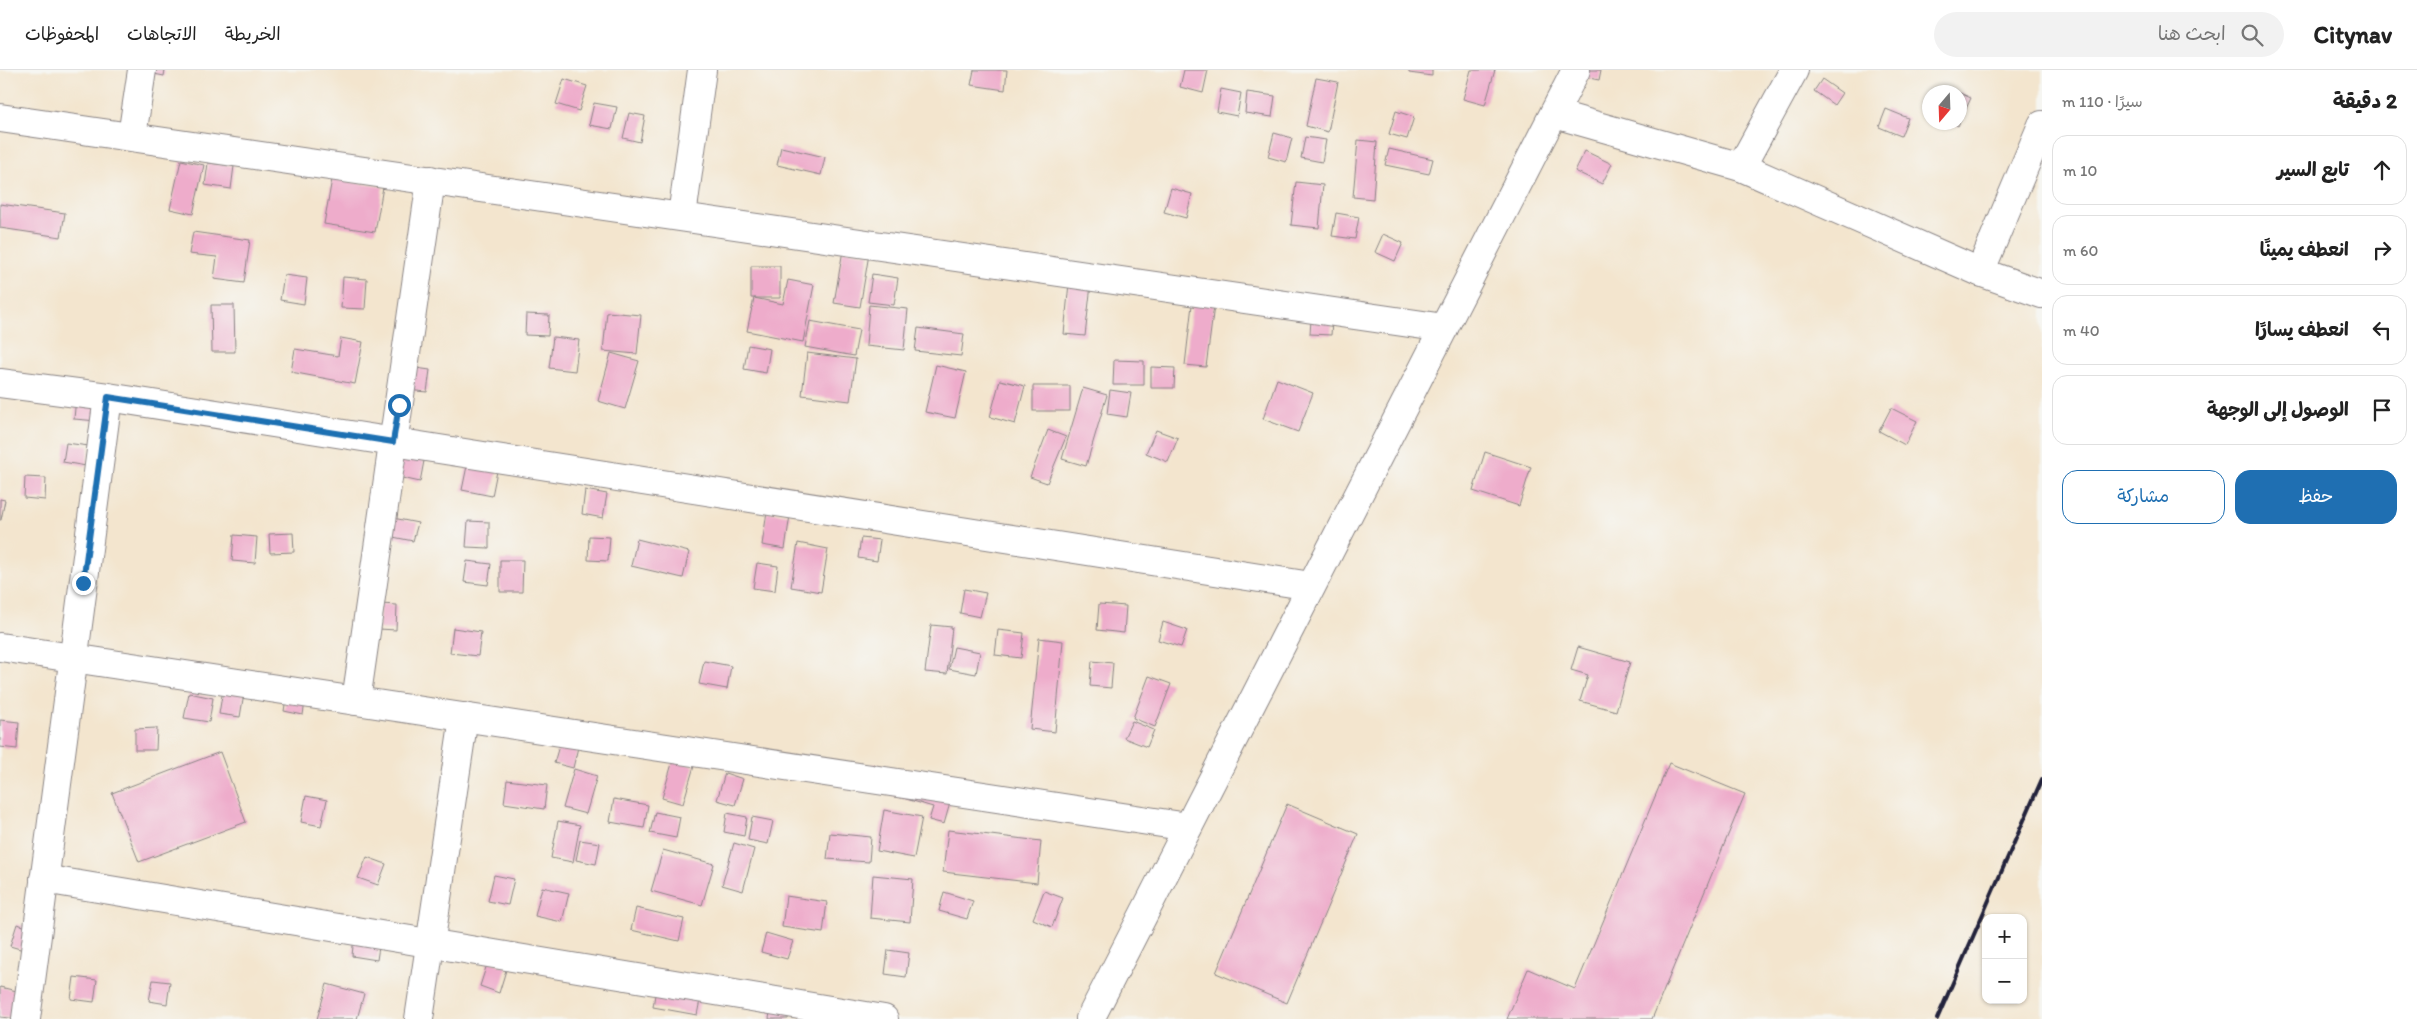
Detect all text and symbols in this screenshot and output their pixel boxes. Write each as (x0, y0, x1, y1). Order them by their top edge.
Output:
search box (1934, 12, 2284, 57)
text: Citynav (2314, 20, 2392, 49)
icon: search (2238, 21, 2266, 49)
text: ابحث هنا (2158, 22, 2226, 45)
text: المحفوظات (25, 23, 99, 45)
text: الاتجاهات (127, 23, 197, 45)
text: الخريطة (225, 23, 281, 45)
north arrow (1922, 85, 1967, 130)
text: 2 دقيقة (2333, 88, 2397, 113)
text: سيرًا · 110 m (2062, 92, 2143, 111)
icon: ahead (2368, 156, 2396, 184)
text: تابع السير (2277, 158, 2349, 181)
text: 10 m (2063, 161, 2097, 180)
icon: right (2368, 236, 2396, 264)
text: انعطف يمينًا (2260, 238, 2349, 261)
text: 60 m (2063, 241, 2098, 260)
icon: left (2368, 316, 2396, 344)
text: انعطف يسارًا (2255, 318, 2349, 341)
text: 40 m (2063, 321, 2100, 340)
route start (388, 394, 411, 417)
icon: arrive (2368, 396, 2396, 424)
text: الوصول إلى الوجهة (2207, 398, 2349, 421)
button: مشاركة (2062, 470, 2225, 524)
button: حفظ (2235, 470, 2397, 524)
route end (72, 572, 95, 595)
map controls (1982, 914, 2027, 1004)
button: + (1982, 914, 2027, 959)
button: − (1982, 959, 2027, 1004)

